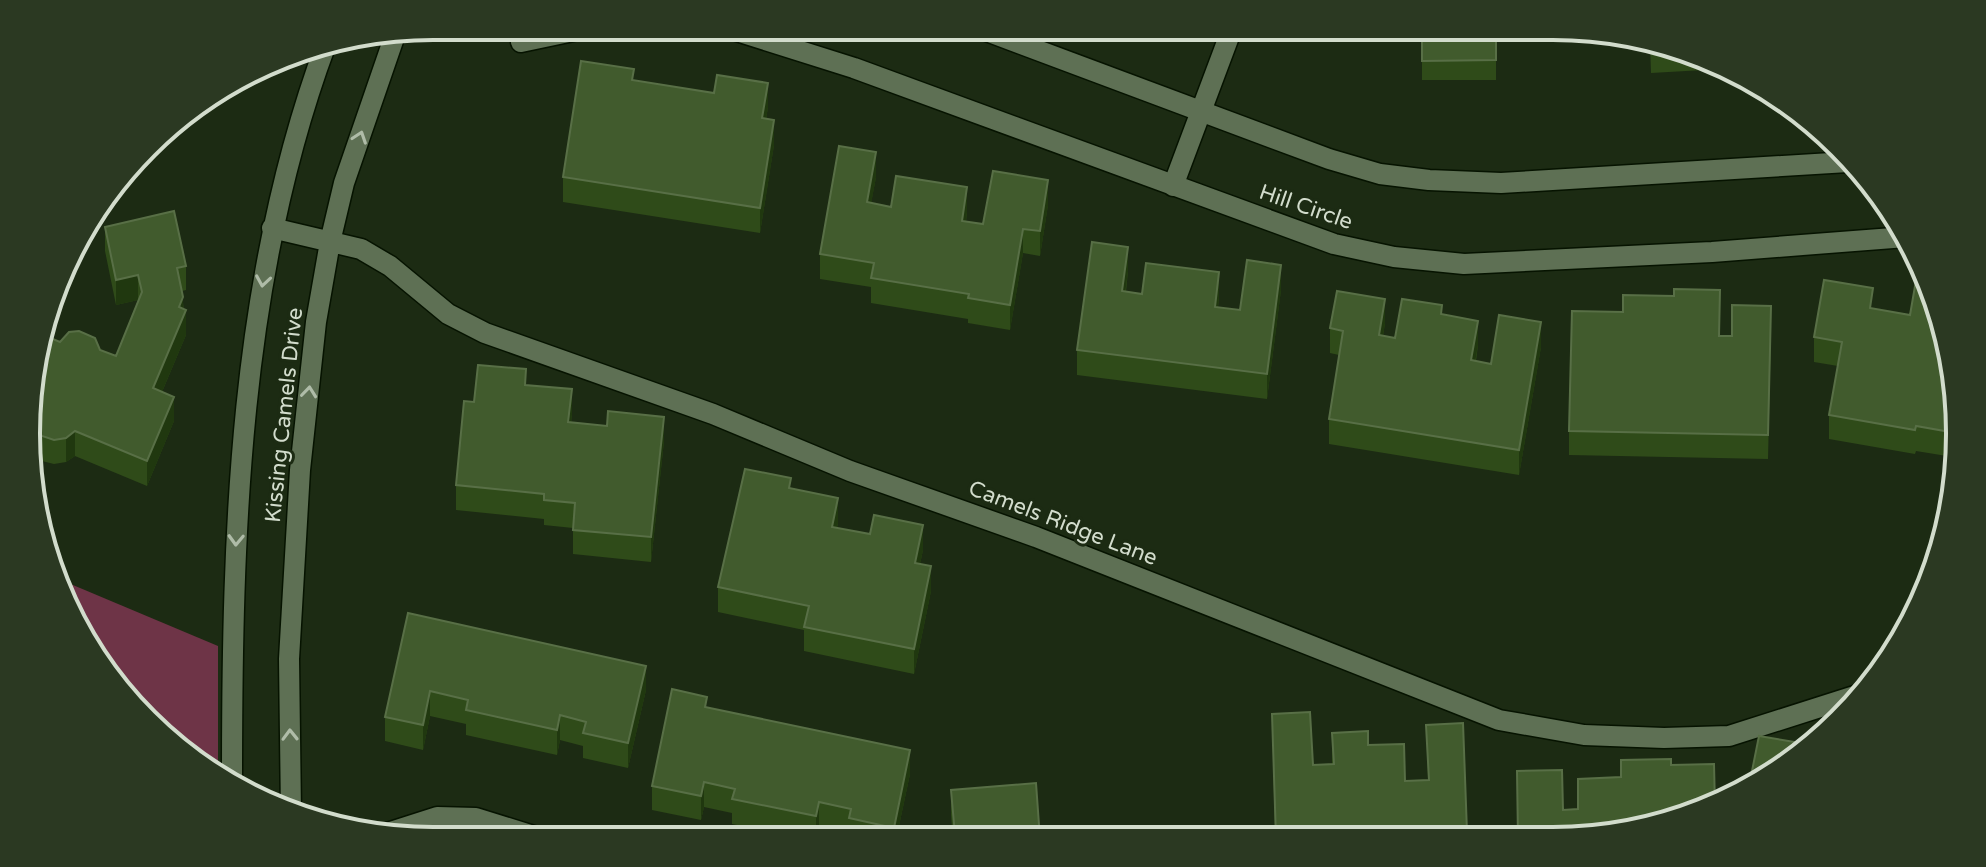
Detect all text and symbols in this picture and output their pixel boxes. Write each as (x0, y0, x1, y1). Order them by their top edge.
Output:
one-way arrow (350, 131, 366, 145)
street label: Hill Circle (1256, 179, 1356, 235)
one-way arrow (255, 274, 272, 288)
street label: Kissing Camels Drive (260, 306, 308, 524)
one-way arrow (300, 385, 317, 398)
street label: Camels Ridge Lane (965, 475, 1161, 571)
one-way arrow (227, 534, 244, 547)
one-way arrow (281, 728, 299, 741)

